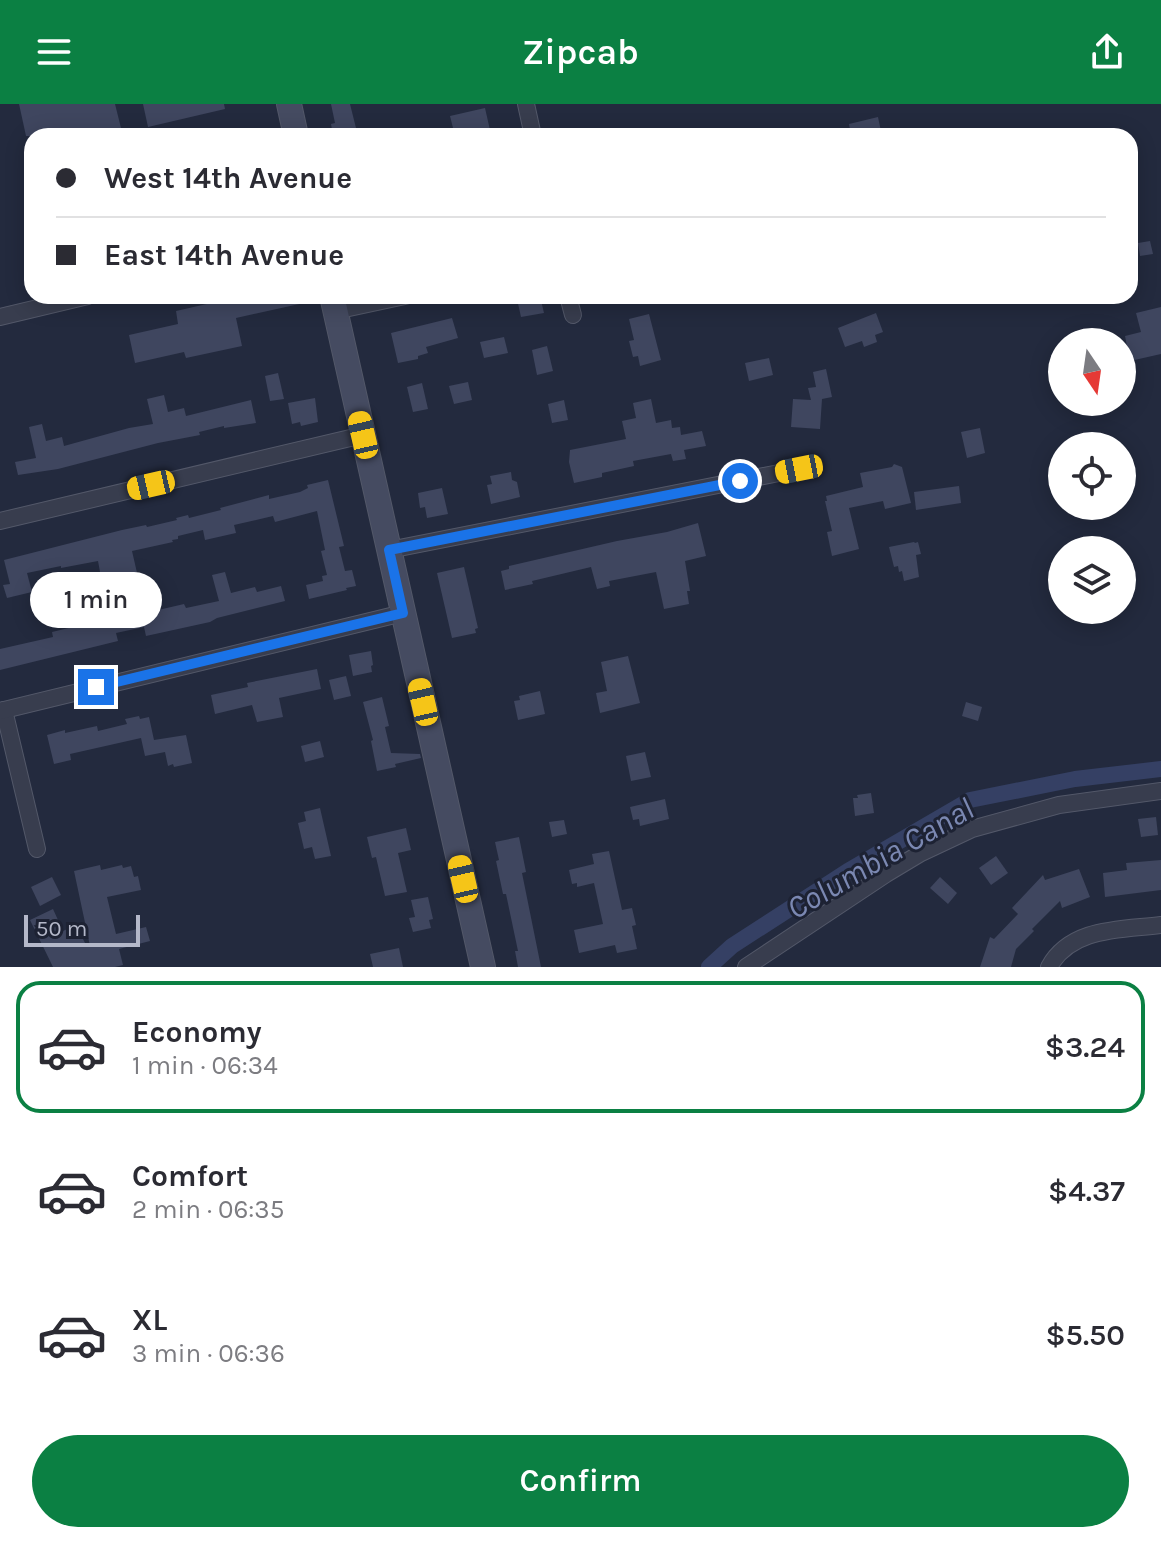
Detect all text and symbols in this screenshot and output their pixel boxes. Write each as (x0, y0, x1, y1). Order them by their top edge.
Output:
icon: menu (32, 30, 76, 74)
icon: share (1085, 30, 1129, 74)
text: Zipcab (522, 31, 639, 73)
text: West 14th Avenue (104, 160, 352, 196)
text: East 14th Avenue (104, 237, 344, 273)
north arrow (1048, 328, 1136, 416)
map controls (1048, 328, 1136, 624)
car (346, 409, 380, 461)
button: locate (1048, 432, 1136, 520)
car (773, 453, 825, 485)
route start (722, 463, 758, 499)
car (125, 468, 177, 502)
button: layers (1048, 536, 1136, 624)
callout: 1 min (30, 571, 162, 627)
text: 1 min (64, 584, 128, 615)
route end (78, 669, 114, 705)
car (406, 676, 440, 728)
water label: Columbia Canal (780, 790, 980, 927)
car (446, 853, 480, 905)
scale bar (24, 911, 140, 947)
text: 50 m (36, 916, 87, 942)
icon: car (36, 1011, 108, 1083)
text: Economy (132, 1014, 262, 1050)
text: $3.24 (1045, 1029, 1125, 1065)
text: 1 min · 06:34 (132, 1050, 278, 1081)
icon: car (36, 1155, 108, 1227)
text: Comfort (132, 1158, 248, 1194)
text: $4.37 (1048, 1173, 1125, 1209)
text: 2 min · 06:35 (132, 1194, 284, 1225)
icon: car (36, 1299, 108, 1371)
text: XL (132, 1302, 167, 1338)
text: $5.50 (1045, 1317, 1125, 1353)
text: 3 min · 06:36 (132, 1338, 285, 1369)
button: Confirm (32, 1435, 1129, 1527)

